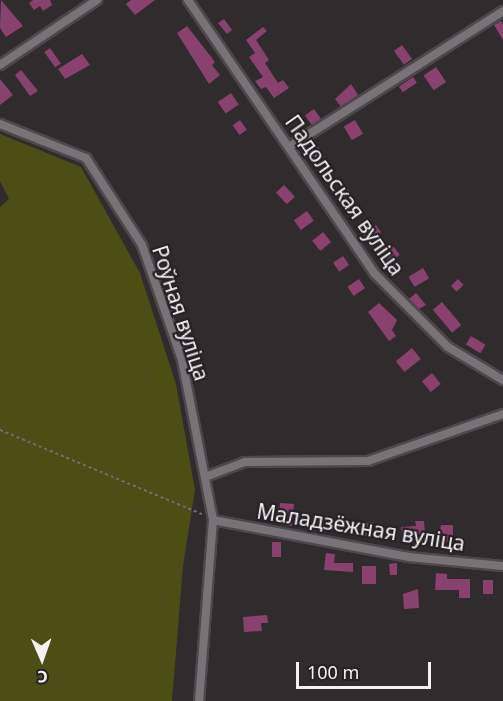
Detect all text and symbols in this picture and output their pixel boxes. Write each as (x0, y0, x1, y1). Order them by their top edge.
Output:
street label: Падольская вуліца (280, 110, 410, 280)
street label: Роўная вуліца (147, 242, 215, 384)
street label: Маладзёжная вуліца (255, 498, 467, 556)
north arrow (12, 629, 72, 689)
scale bar (299, 650, 434, 688)
text: 100 m (307, 660, 359, 684)
text: С (37, 666, 48, 688)

